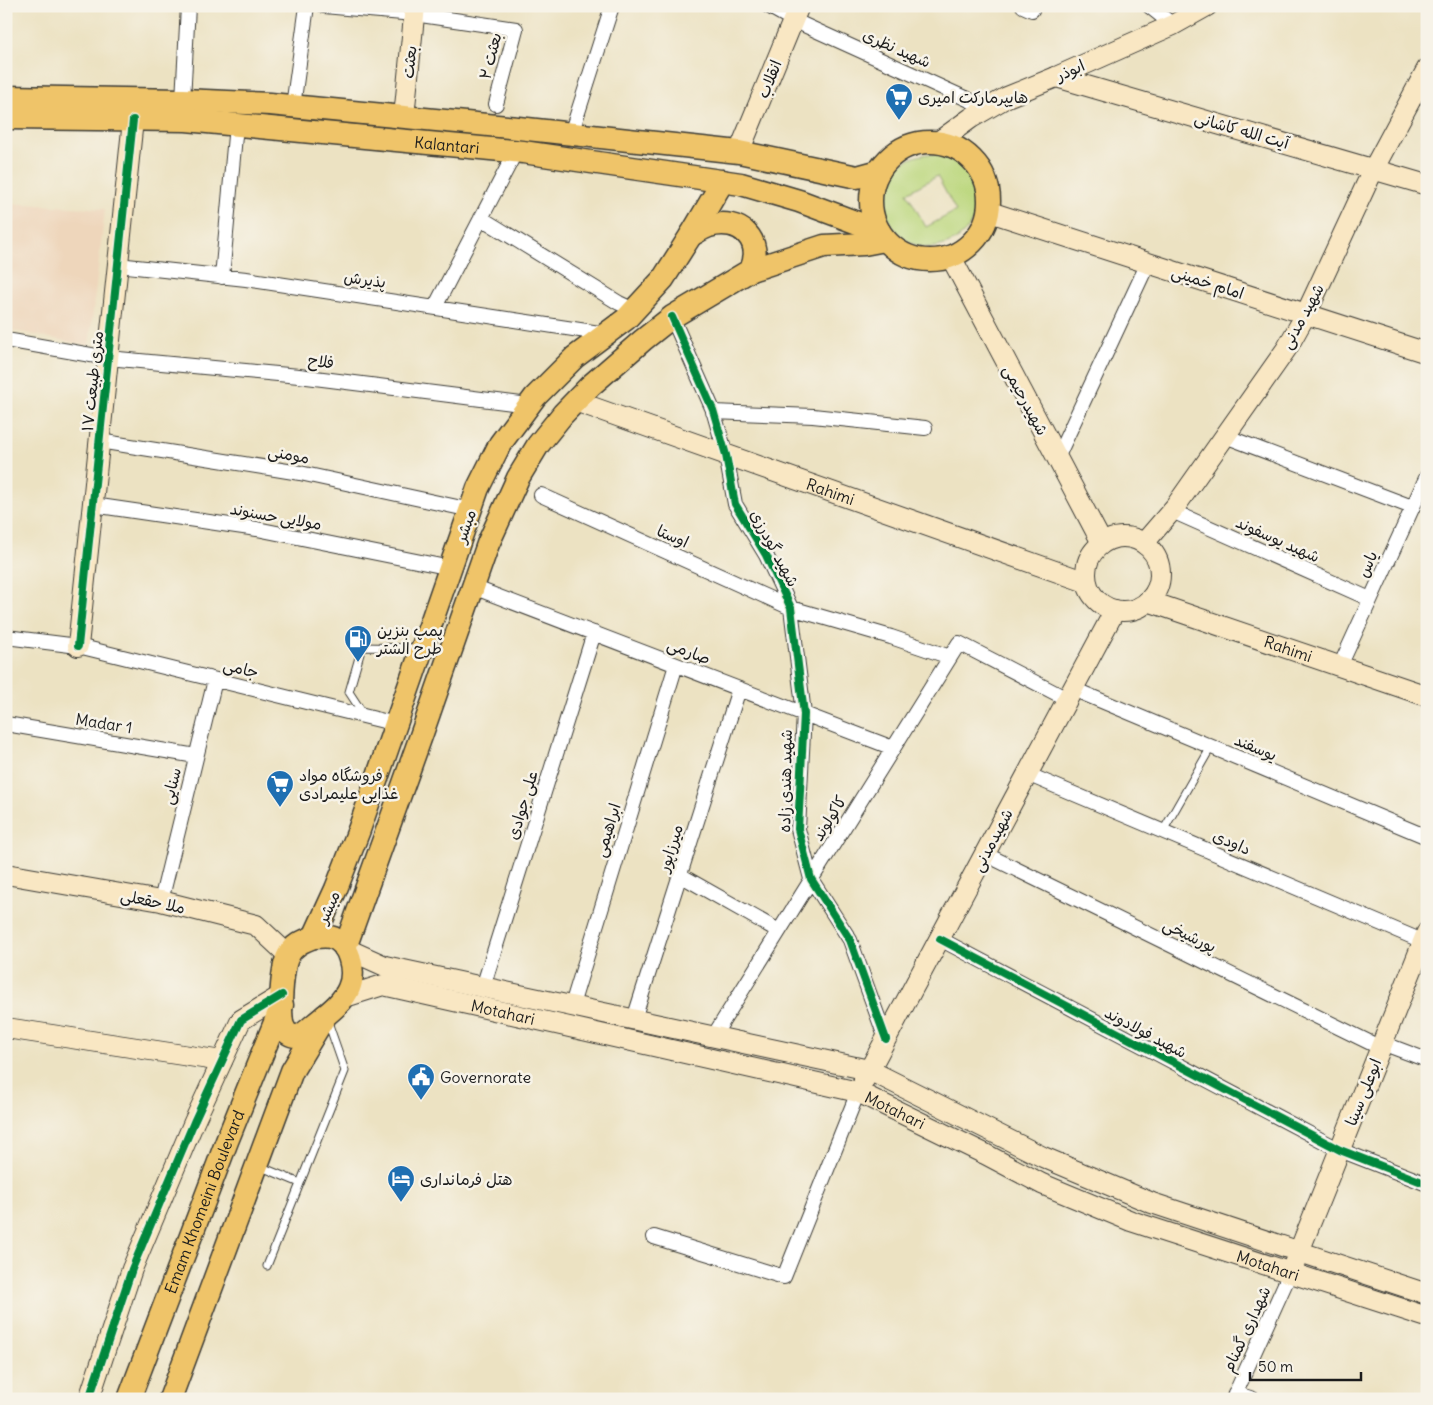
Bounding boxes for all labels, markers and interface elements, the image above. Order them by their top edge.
street label: شهید نظری [860,24,934,72]
street label: بعثت ۲ [475,30,505,82]
street label: بعثت [397,45,421,79]
street label: ابوذر [1051,55,1088,87]
street label: انقلاب [752,57,786,101]
supermarket icon: هایپرمارکت امیری [884,82,914,121]
place label: هایپرمارکت امیری [918,87,1028,108]
street label: آیت الله کاشانی [1192,107,1293,154]
street label: Kalantari [413,132,480,158]
street label: امام خمینی [1168,261,1247,306]
street label: پذیرش [343,266,387,293]
street label: شهید مدنی [1276,280,1329,353]
street label: ۱۷ متری طبیعت [77,330,107,432]
street label: فلاح [307,349,335,374]
street label: شهیدرحیمی [998,361,1053,439]
street label: مومنی [267,441,311,468]
street label: Rahimi [804,474,857,509]
street label: مولایی حسنوند [228,498,324,535]
street label: شهید گودرزی [745,506,804,591]
street label: مبشر [449,507,480,547]
street label: شهید یوسفوند [1233,512,1323,567]
street label: اوستا [654,520,692,552]
street label: یاس [1352,548,1382,580]
place label: پمپ بنزین طرح الشتر [375,620,443,659]
fuel station icon: پمپ بنزین طرح الشتر [343,624,373,663]
street label: Rahimi [1261,631,1315,666]
street label: صارمی [664,634,713,669]
street label: جامی [221,654,261,683]
street label: Madar 1 [74,709,134,737]
street label: شهید هندی زاده [774,729,796,833]
street label: یوسفند [1231,729,1280,766]
street label: سنایی [157,765,186,807]
place label: فروشگاه مواد غذایی علیمرادی [299,765,398,804]
street label: علی جوادی [502,768,543,842]
supermarket icon: فروشگاه مواد غذایی علیمرادی [265,769,295,808]
street label: کاکولوند [807,792,852,845]
street label: ابراهیمی [589,801,626,860]
street label: شهیدمدنی [967,805,1018,875]
street label: میرزاپور [652,822,688,876]
street label: داودی [1210,825,1254,859]
street label: ملا حقعلی [119,884,187,919]
street label: مبشر [311,887,344,928]
street label: پورشیخی [1160,914,1220,957]
street label: Motahari [469,995,537,1029]
street label: شهید فولادوند [1101,1002,1191,1063]
street label: ابوعلی سینا [1340,1055,1386,1129]
public building icon: Governorate [406,1062,436,1101]
place label: Governorate [440,1067,531,1087]
street label: Motahari [861,1087,928,1133]
street label: Emam Khomeini Boulevard [160,1107,248,1296]
hotel icon: هتل فرمانداری [386,1164,416,1203]
place label: هتل فرمانداری [420,1169,513,1189]
street label: Motahari [1234,1246,1302,1285]
street label: شهداری گمنام [1217,1283,1277,1376]
scale bar [1250,1350,1362,1382]
text: 50 m [1258,1357,1293,1376]

